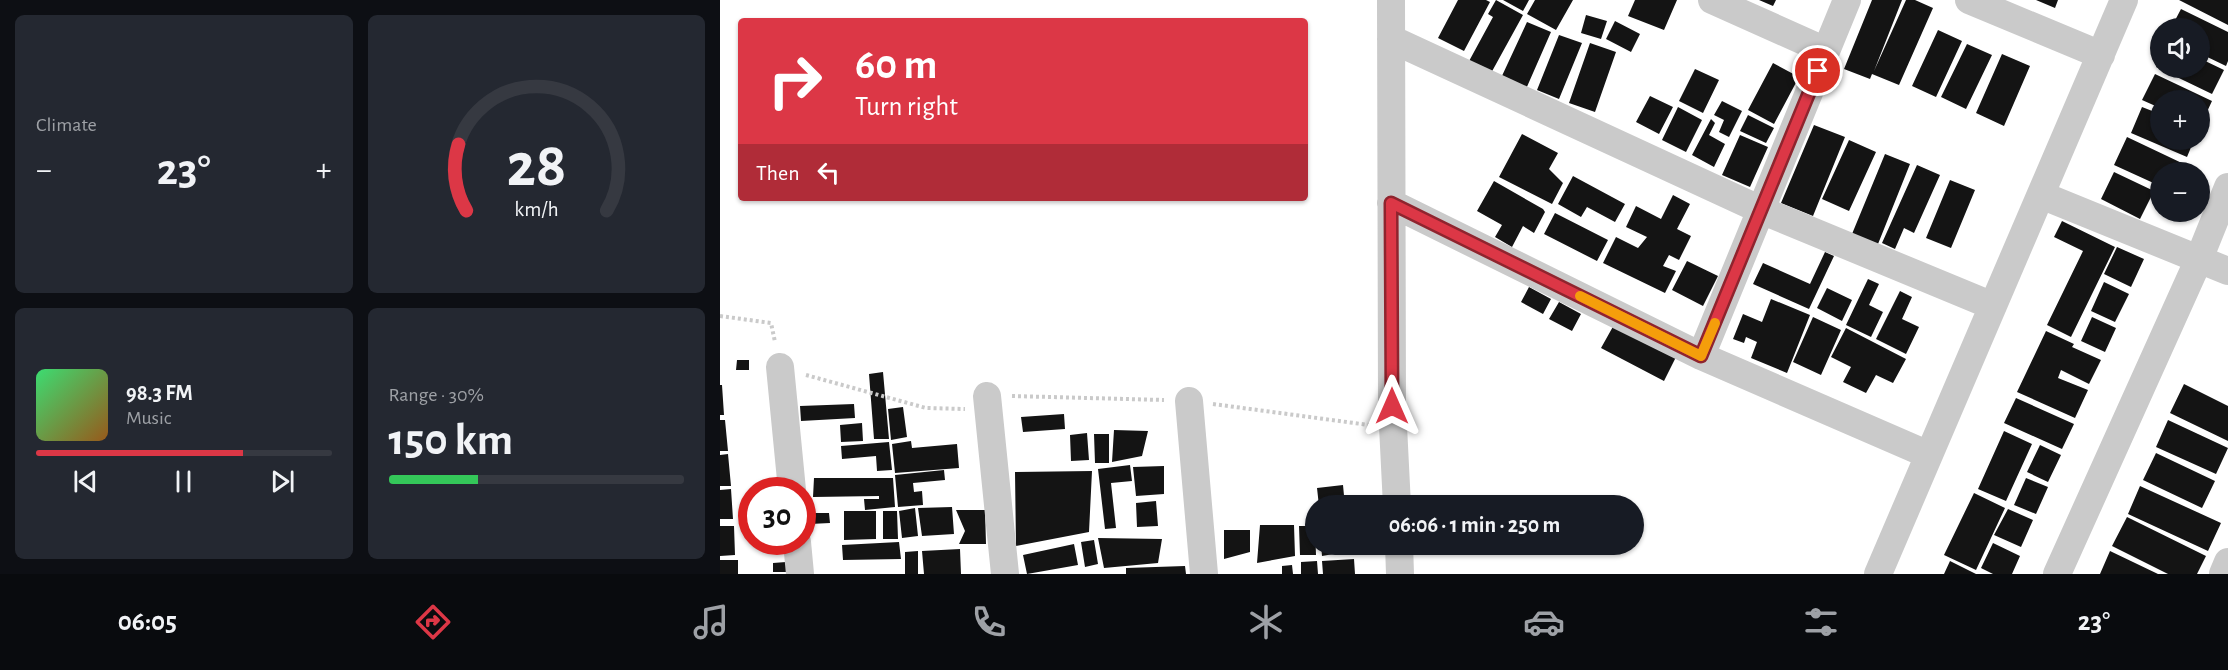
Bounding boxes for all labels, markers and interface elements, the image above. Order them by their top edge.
map controls [2150,18,2210,222]
button: sound [2150,18,2210,78]
icon: right [756,42,834,120]
text: 60 m [855,44,937,86]
pin [1792,45,1843,96]
icon: arrive [1801,54,1834,87]
button: + [2150,90,2210,150]
text: Turn right [855,93,958,120]
text: Climate [36,115,97,135]
text: 28 [506,135,566,197]
text: 23° [157,148,211,193]
text: − [36,154,52,187]
text: + [316,154,332,187]
icon: left [812,156,845,189]
text: Then [756,162,800,184]
button: − [2150,162,2210,222]
text: km/h [514,199,558,220]
position arrow [1360,374,1424,438]
text: 98.3 FM [126,382,193,404]
text: Range · 30% [389,385,484,405]
text: Music [126,408,172,428]
text: 150 km [389,418,513,463]
icon: previous [69,465,102,498]
icon: pause [167,465,200,498]
icon: next [266,465,299,498]
speed limit sign: 30 [738,477,816,555]
text: 06:06 · 1 min · 250 m [1389,514,1560,536]
icon: directions [412,601,454,643]
icon: music [690,601,732,643]
icon: phone [968,601,1010,643]
icon: climate [1245,601,1287,643]
icon: car [1523,601,1565,643]
icon: filters [1800,601,1842,643]
text: 06:05 [118,608,177,635]
text: 23° [2078,608,2110,635]

